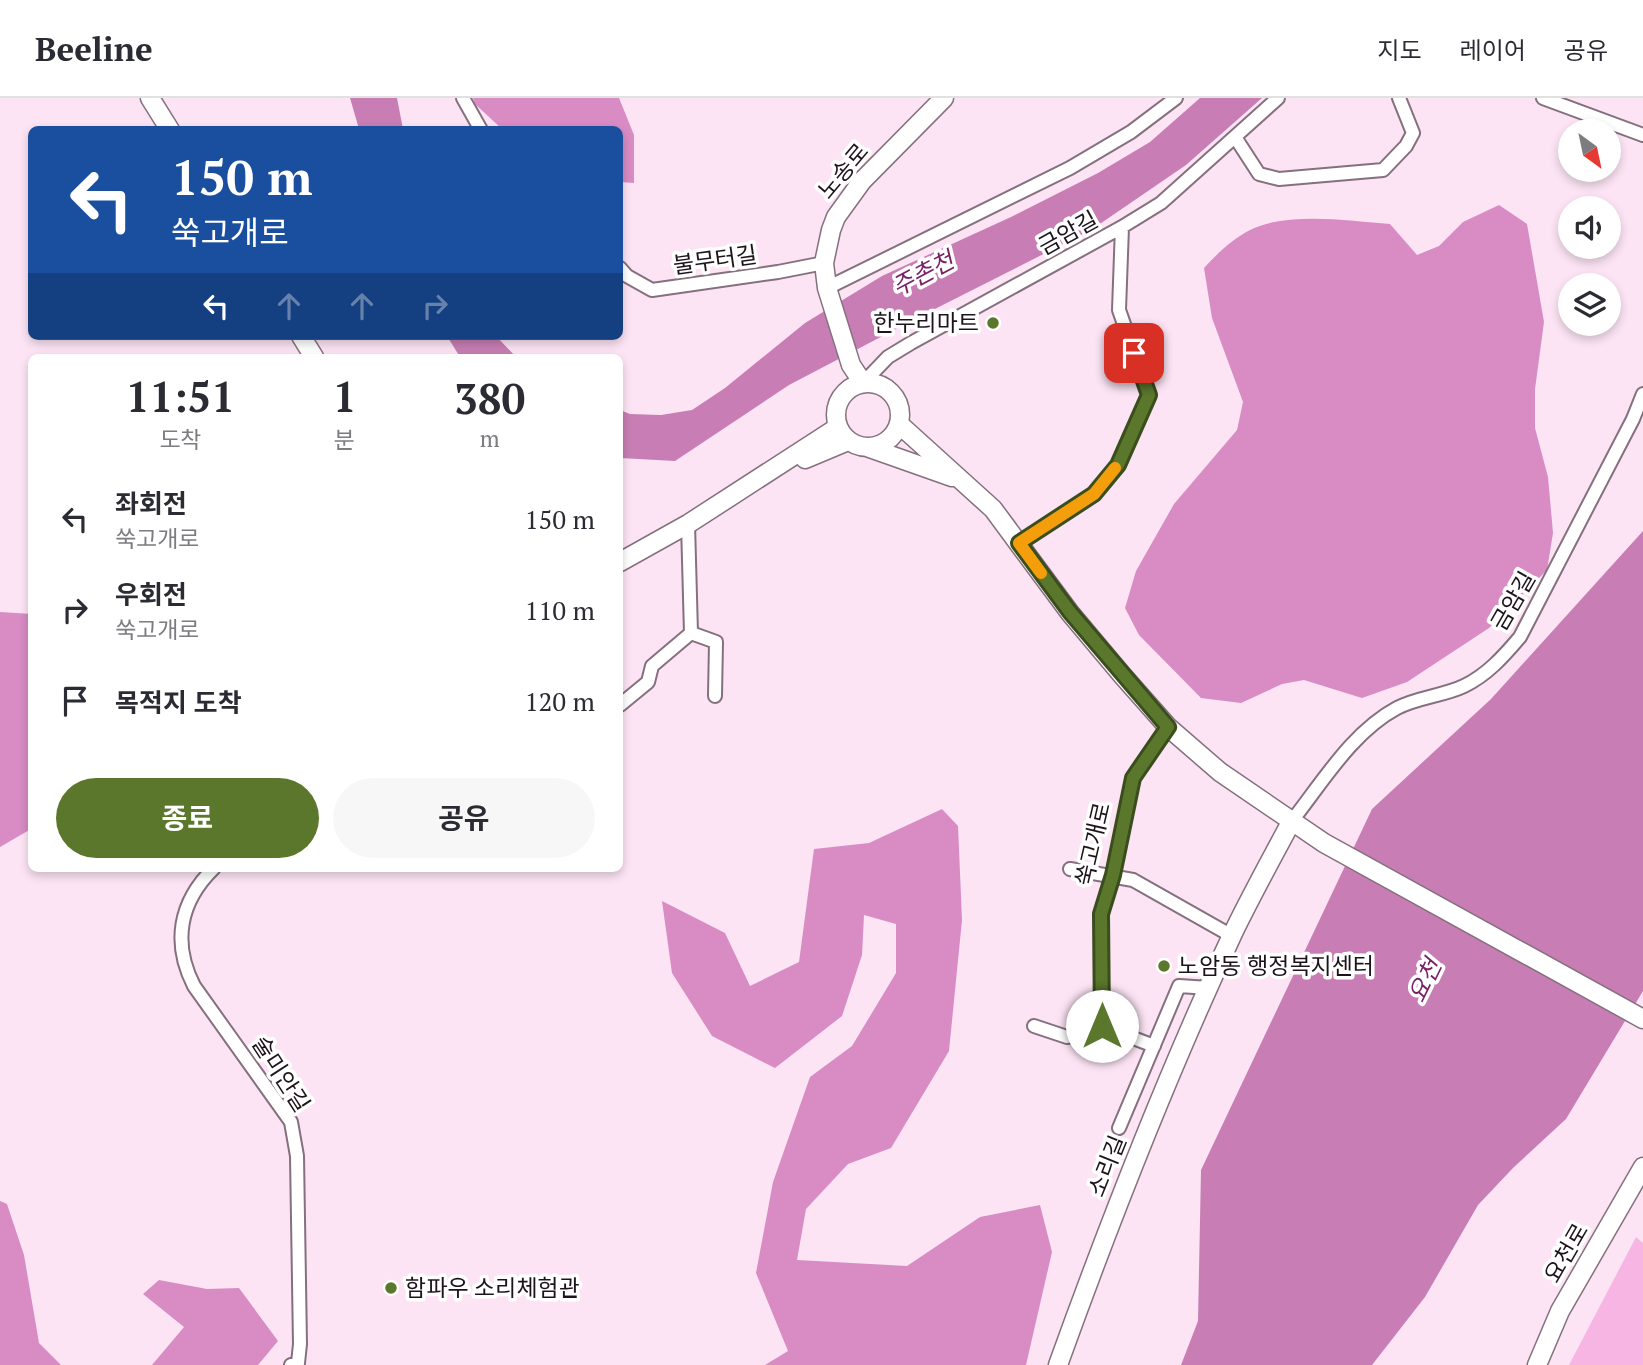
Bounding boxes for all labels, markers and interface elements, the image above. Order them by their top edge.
text: Beeline [35,27,153,70]
text: 지도 [1377,34,1422,66]
text: 레이어 [1460,34,1526,66]
text: 공유 [1564,34,1608,66]
north arrow [1558,119,1620,182]
map controls [1558,119,1621,336]
street label: 노송로 [810,136,875,205]
text: 150 m [171,144,313,209]
icon: left [56,154,147,245]
button: sound [1558,196,1621,259]
street label: 금암길 [1032,204,1103,262]
text: 쑥고개로 [171,211,289,253]
street label: 불무터길 [671,238,759,281]
water label: 주촌천 [886,242,962,303]
button: layers [1558,273,1621,336]
icon: left [197,287,235,325]
icon: ahead [270,287,308,325]
icon: ahead [343,287,381,325]
icon: right [416,287,454,325]
place label: 한누리마트 [873,307,979,338]
marker: 한누리마트 [985,315,1001,331]
pin [1104,323,1164,383]
icon: arrive [1115,334,1153,372]
text: 11:51 [126,368,235,424]
text: 1 [333,368,356,424]
text: 380 [454,370,525,426]
text: m [480,423,500,454]
text: 도착 [159,424,202,455]
text: 분 [334,424,355,455]
text: 좌회전 [115,486,187,520]
icon: left [56,500,94,538]
text: 150 m [525,502,595,536]
text: 쑥고개로 [115,523,200,554]
street label: 금암길 [1483,566,1542,636]
text: 우회전 [115,577,187,611]
icon: right [56,591,94,629]
text: 110 m [525,593,595,627]
text: 쑥고개로 [115,614,200,645]
icon: arrive [56,682,94,720]
text: 120 m [525,684,595,718]
text: 목적지 도착 [115,685,242,719]
button: 종료 [56,778,319,858]
button: 공유 [333,778,595,858]
street label: 쑥고개로 [1068,799,1117,889]
place label: 노암동 행정복지센터 [1178,950,1374,981]
water label: 요천 [1400,951,1449,1007]
marker: 노암동 행정복지센터 [1156,958,1172,974]
position arrow [1065,989,1139,1063]
street label: 술미안길 [245,1030,317,1118]
street label: 소리길 [1080,1131,1133,1201]
street label: 요천로 [1536,1218,1595,1288]
place label: 함파우 소리체험관 [405,1272,580,1303]
marker: 함파우 소리체험관 [383,1280,399,1296]

